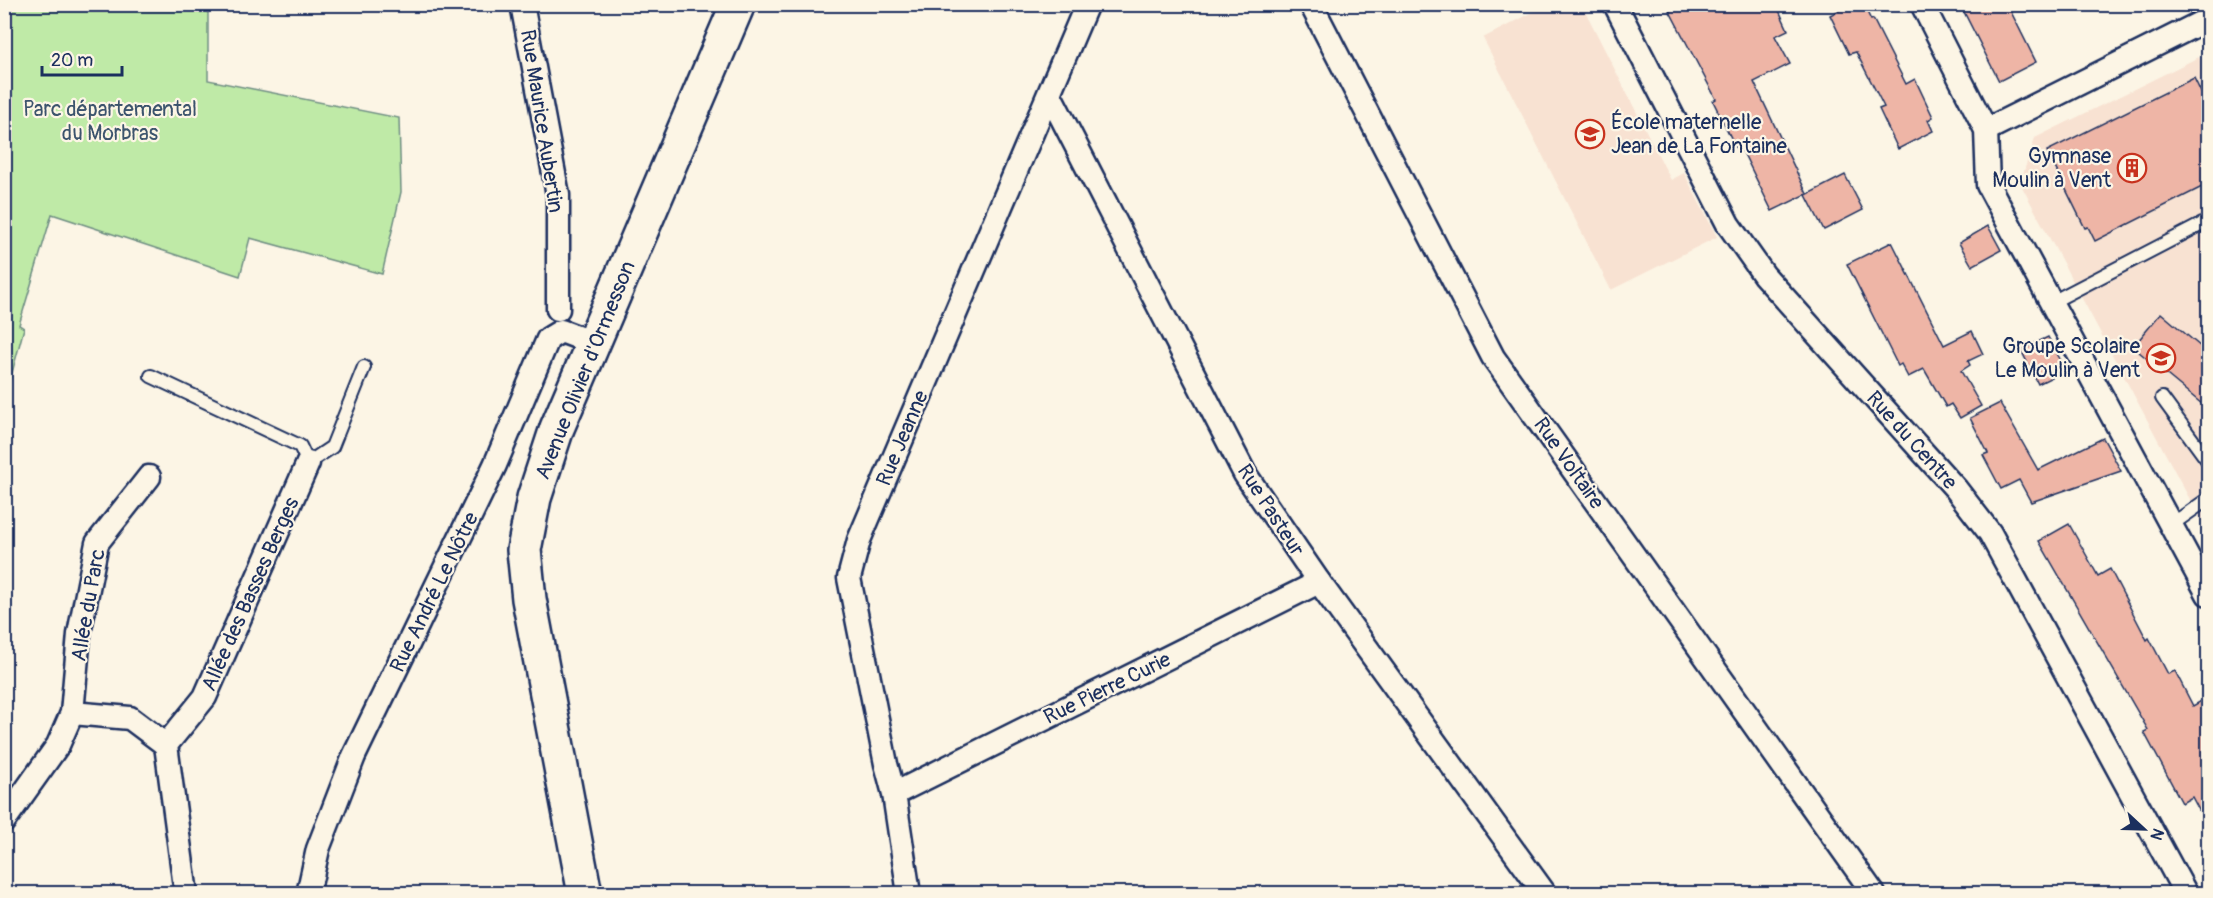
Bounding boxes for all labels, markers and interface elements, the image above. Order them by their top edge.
street label: Rue Maurice Aubertin [514,28,569,214]
scale bar [42,39,122,77]
text: 20 m [51,49,93,72]
park label: Parc départemental du Morbras [23,96,197,147]
place label: École maternelle Jean de La Fontaine [1611,109,1788,160]
school or university icon: École maternelle Jean de La Fontaine [1574,118,1606,150]
place label: Gymnase Moulin à Vent [1992,143,2112,194]
building icon: Gymnase Moulin à Vent [2116,152,2148,184]
street label: Avenue Olivier d'Ormesson [529,257,642,483]
place label: Groupe Scolaire Le Moulin à Vent [1995,333,2141,384]
school or university icon: Groupe Scolaire Le Moulin à Vent [2145,342,2177,374]
street label: Rue du Centre [1860,385,1963,496]
street label: Rue Jeanne [870,386,935,490]
street label: Rue Voltaire [1527,412,1610,515]
street label: Rue Pasteur [1231,459,1311,562]
street label: Allée des Basses Berges [196,493,306,695]
street label: Rue André Le Nôtre [384,507,485,677]
street label: Allée du Parc [65,547,112,663]
street label: Rue Pierre Curie [1039,646,1176,731]
north arrow [2114,799,2174,859]
text: N [2146,825,2168,843]

